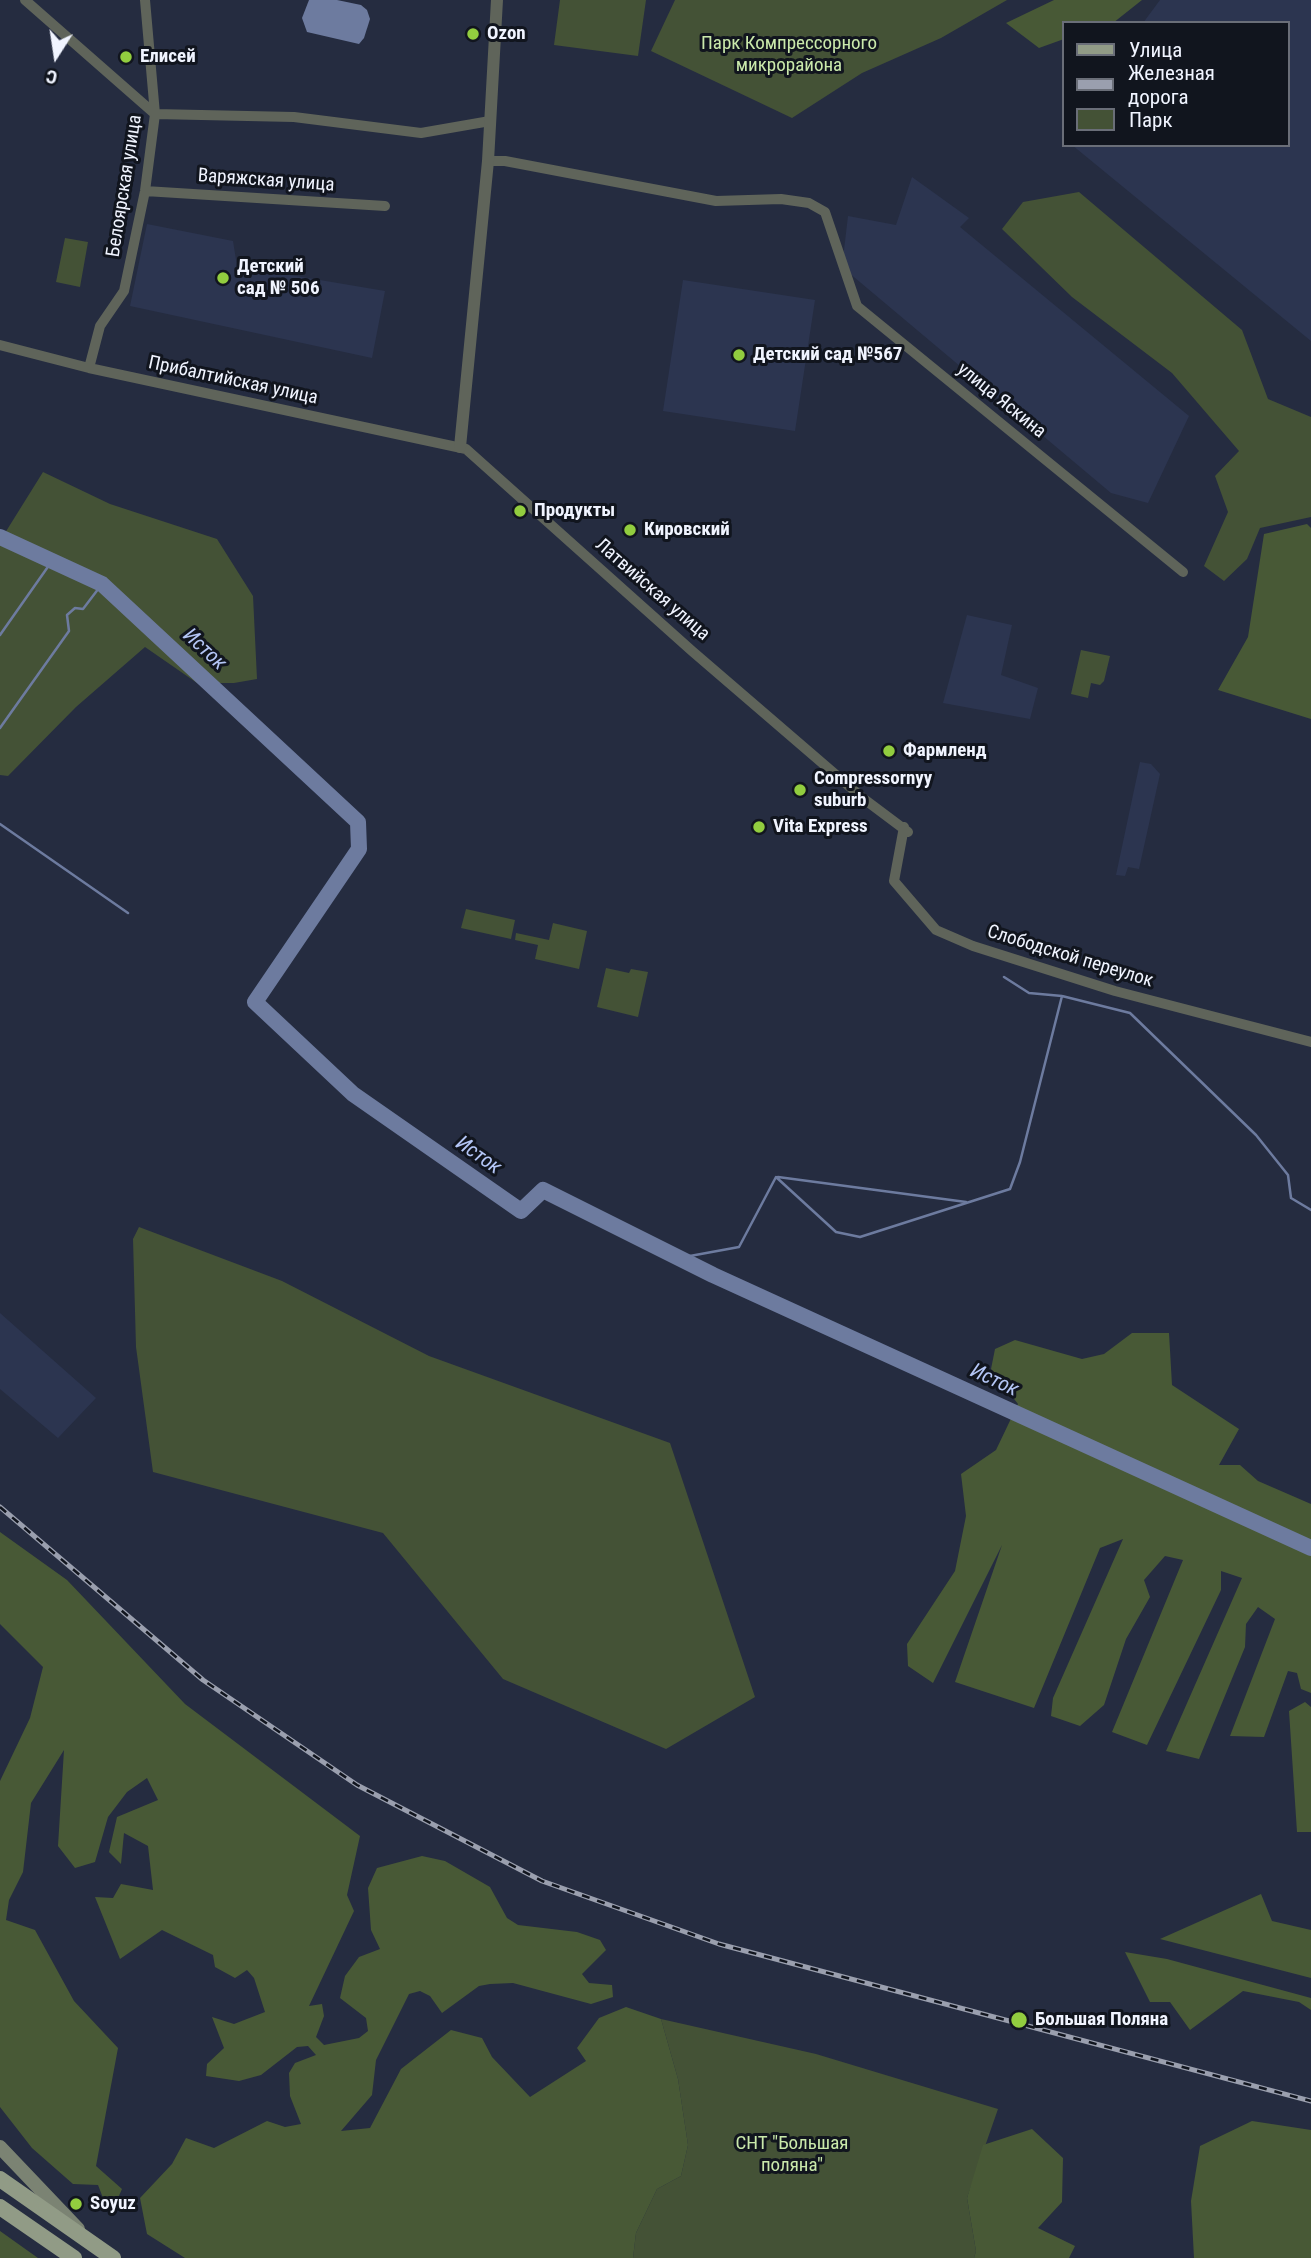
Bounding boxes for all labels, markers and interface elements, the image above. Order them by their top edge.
north arrow [21,21,91,91]
legend [1062,21,1290,147]
place label: Ozon [487,23,526,45]
marker: Ozon [465,26,481,42]
park label: Парк Компрессорного микрорайона [701,33,877,77]
text: Улица [1129,38,1182,62]
place label: Елисей [140,46,196,68]
marker: Елисей [118,49,134,65]
text: Железная дорога [1128,61,1215,109]
text: С [44,65,59,89]
text: Парк [1129,108,1173,132]
street label: Белоярская улица [103,113,147,259]
street label: Варяжская улица [197,165,335,197]
place label: Детский сад № 506 [237,256,320,300]
marker: Детский сад № 506 [215,270,231,286]
place label: Детский сад №567 [753,344,902,366]
marker: Детский сад №567 [731,347,747,363]
street label: Прибалтийская улица [146,352,320,410]
street label: улица Яскина [952,358,1050,444]
place label: Продукты [534,500,615,522]
marker: Продукты [512,503,528,519]
place label: Кировский [644,519,730,541]
marker: Кировский [622,522,638,538]
street label: Латвийская улица [590,534,714,646]
water label: Исток [177,624,231,676]
place label: Фармленд [903,740,986,762]
marker: Фармленд [881,743,897,759]
place label: Compressornyy suburb [814,768,932,812]
marker: Compressornyy suburb [792,782,808,798]
place label: Vita Express [773,816,868,838]
marker: Vita Express [751,819,767,835]
street label: Слободской переулок [984,921,1156,993]
water label: Исток [450,1131,506,1181]
water label: Исток [966,1359,1022,1403]
place label: Большая Поляна [1035,2009,1168,2031]
marker: Большая Поляна [1009,2010,1029,2030]
park label: СНТ "Большая поляна" [736,2133,848,2177]
place label: Soyuz [90,2193,136,2215]
marker: Soyuz [68,2196,84,2212]

